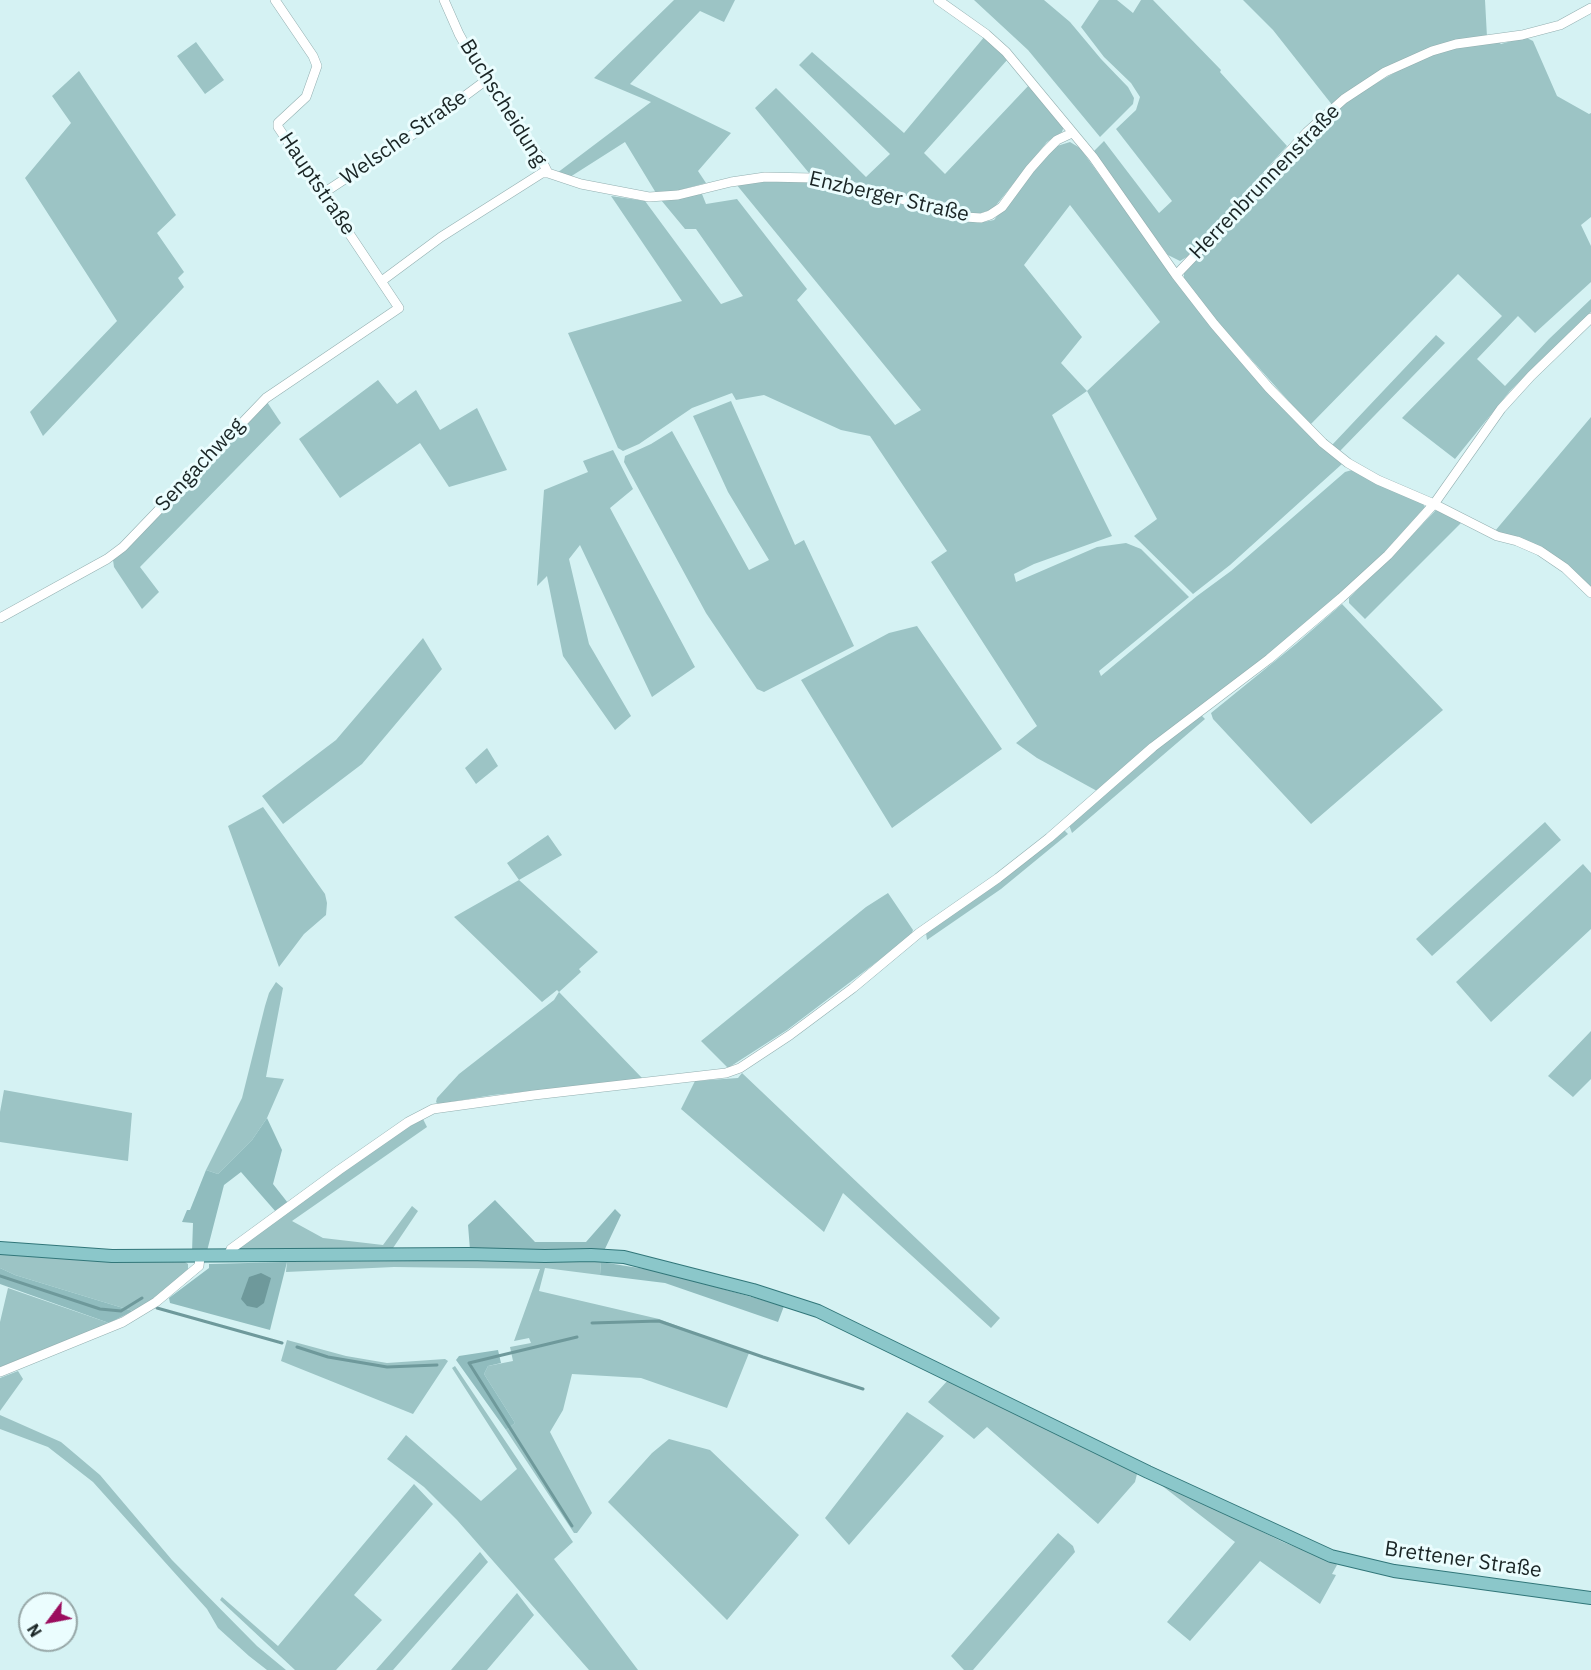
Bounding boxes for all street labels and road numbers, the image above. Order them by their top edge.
street label: Buchscheidung [454,35,552,171]
street label: Welsche Straße [336,85,472,191]
street label: Herrenbrunnenstraße [1185,99,1345,265]
street label: Hauptstraße [273,128,361,240]
street label: Enzberger Straße [807,166,971,228]
street label: Sengachweg [150,413,250,517]
street label: Brettener Straße [1383,1537,1543,1583]

